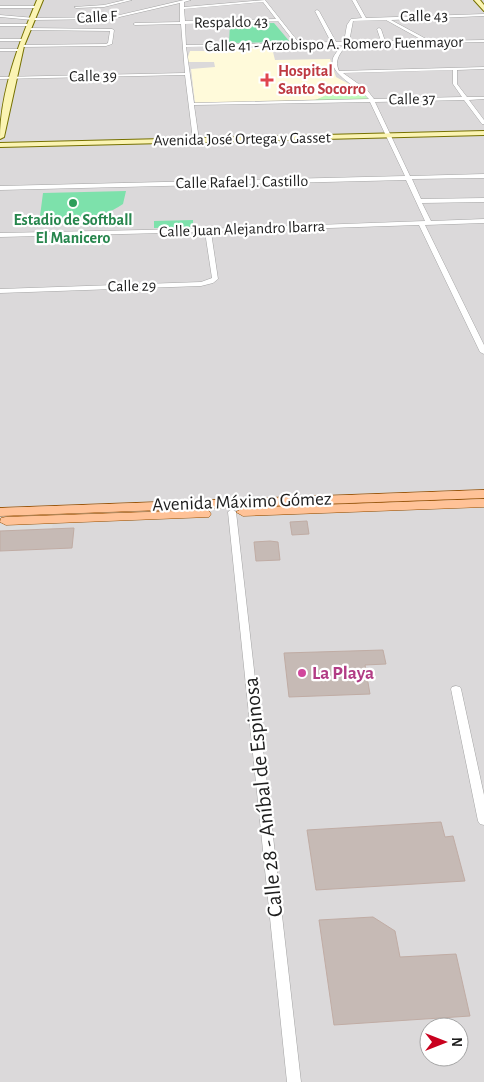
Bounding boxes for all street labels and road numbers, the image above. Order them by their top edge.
street label: Calle F [76,8,119,26]
street label: Calle 43 [400,8,448,24]
street label: Respaldo 43 [194,13,268,31]
street label: Calle 41 - Arzobispo A. Romero Fuenmayor [204,34,464,55]
street label: Calle 39 [69,68,117,84]
street label: Calle 37 [388,91,436,107]
street label: Avenida José Ortega y Gasset [153,129,331,150]
street label: Calle Rafael J. Castillo [176,173,309,191]
street label: Calle Juan Alejandro lbarra [159,218,325,241]
street label: Calle 29 [108,278,156,294]
street label: Avenida Máximo Gómez [152,489,332,515]
street label: Calle 28 - Aníbal de Espinosa [239,676,287,918]

